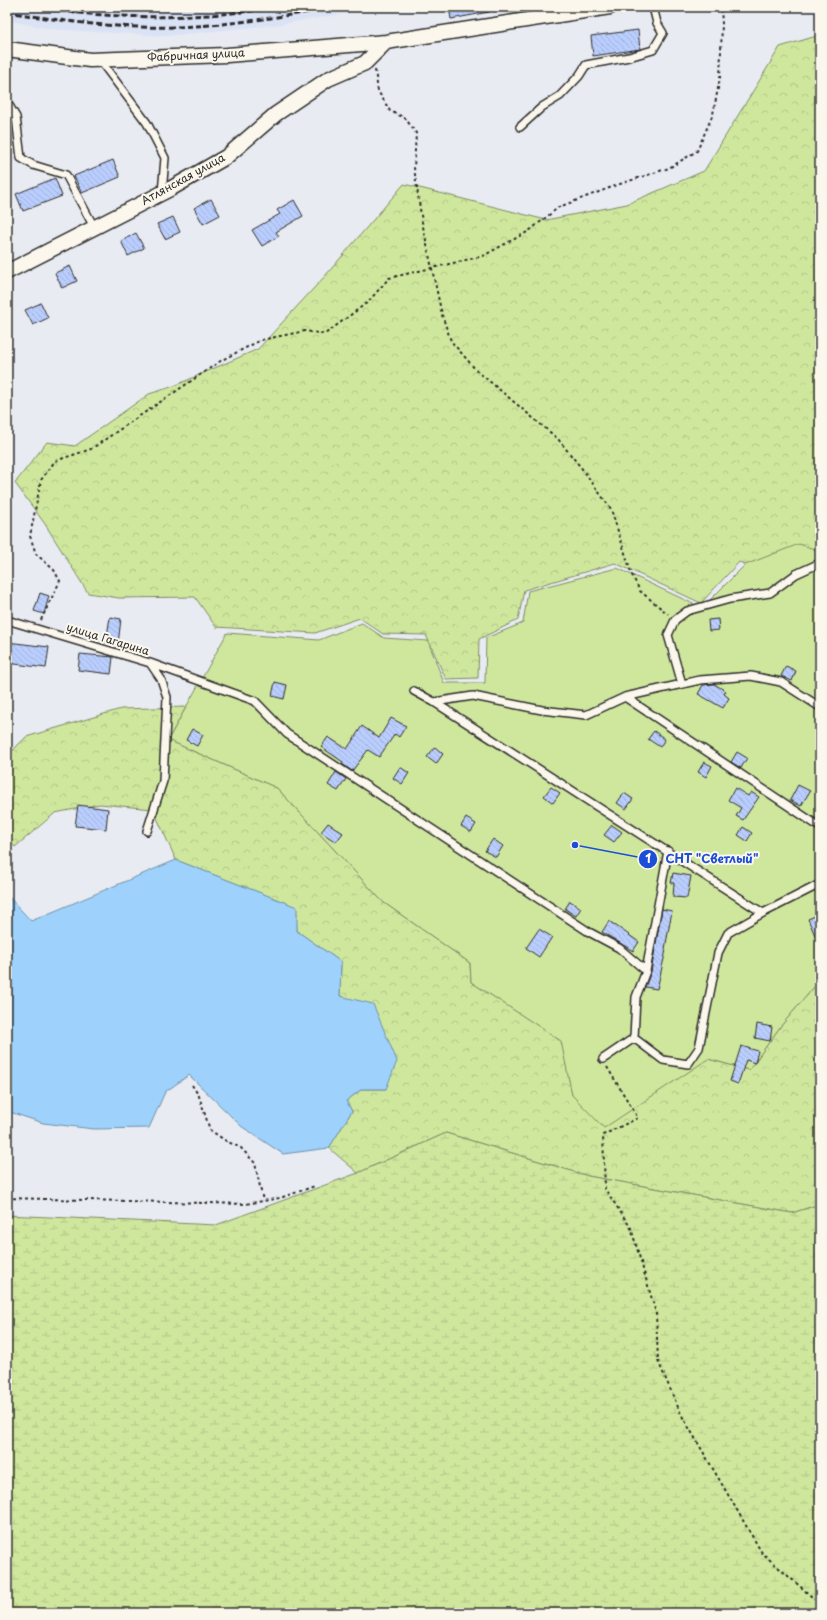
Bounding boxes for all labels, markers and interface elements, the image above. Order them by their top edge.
street label: Фабричная улица [147,43,245,66]
street label: Атлянская улица [138,148,228,209]
street label: улица Гагарина [65,618,152,659]
callout: СНТ "Светлый" [638,847,767,871]
text: 1 [645,849,651,867]
text: СНТ "Светлый" [666,849,758,867]

